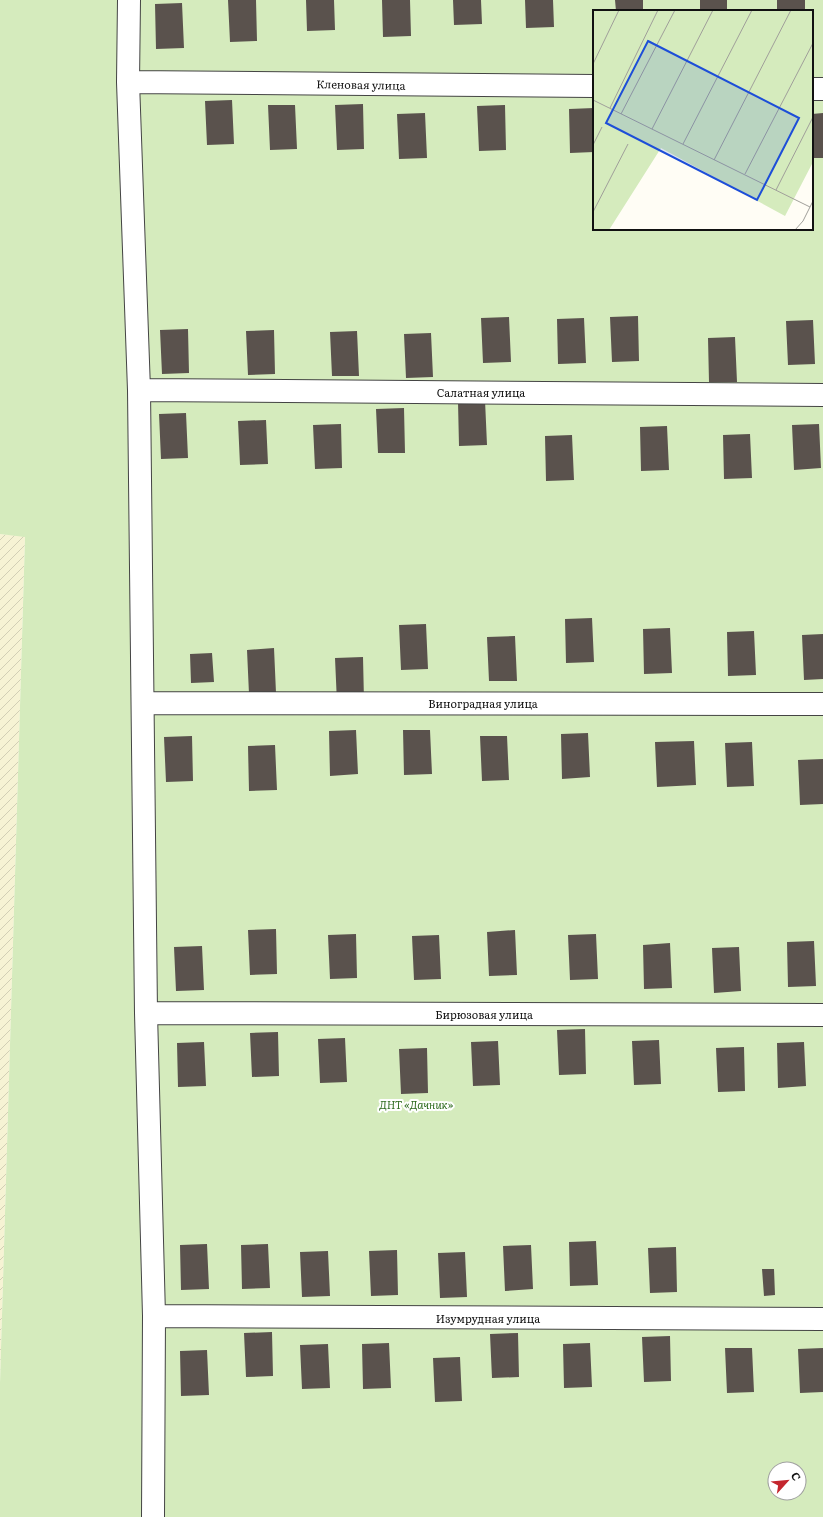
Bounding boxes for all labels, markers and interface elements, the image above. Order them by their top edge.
inset map [593,10,813,230]
street label: Кленовая улица [316,75,406,93]
street label: Салатная улица [437,384,525,400]
street label: Виноградная улица [428,695,538,711]
street label: Бирюзовая улица [435,1006,533,1022]
park label: ДНТ «Дачник» [379,1096,454,1112]
street label: Изумрудная улица [436,1310,540,1326]
north arrow [767,1461,807,1501]
text: С [788,1469,806,1483]

